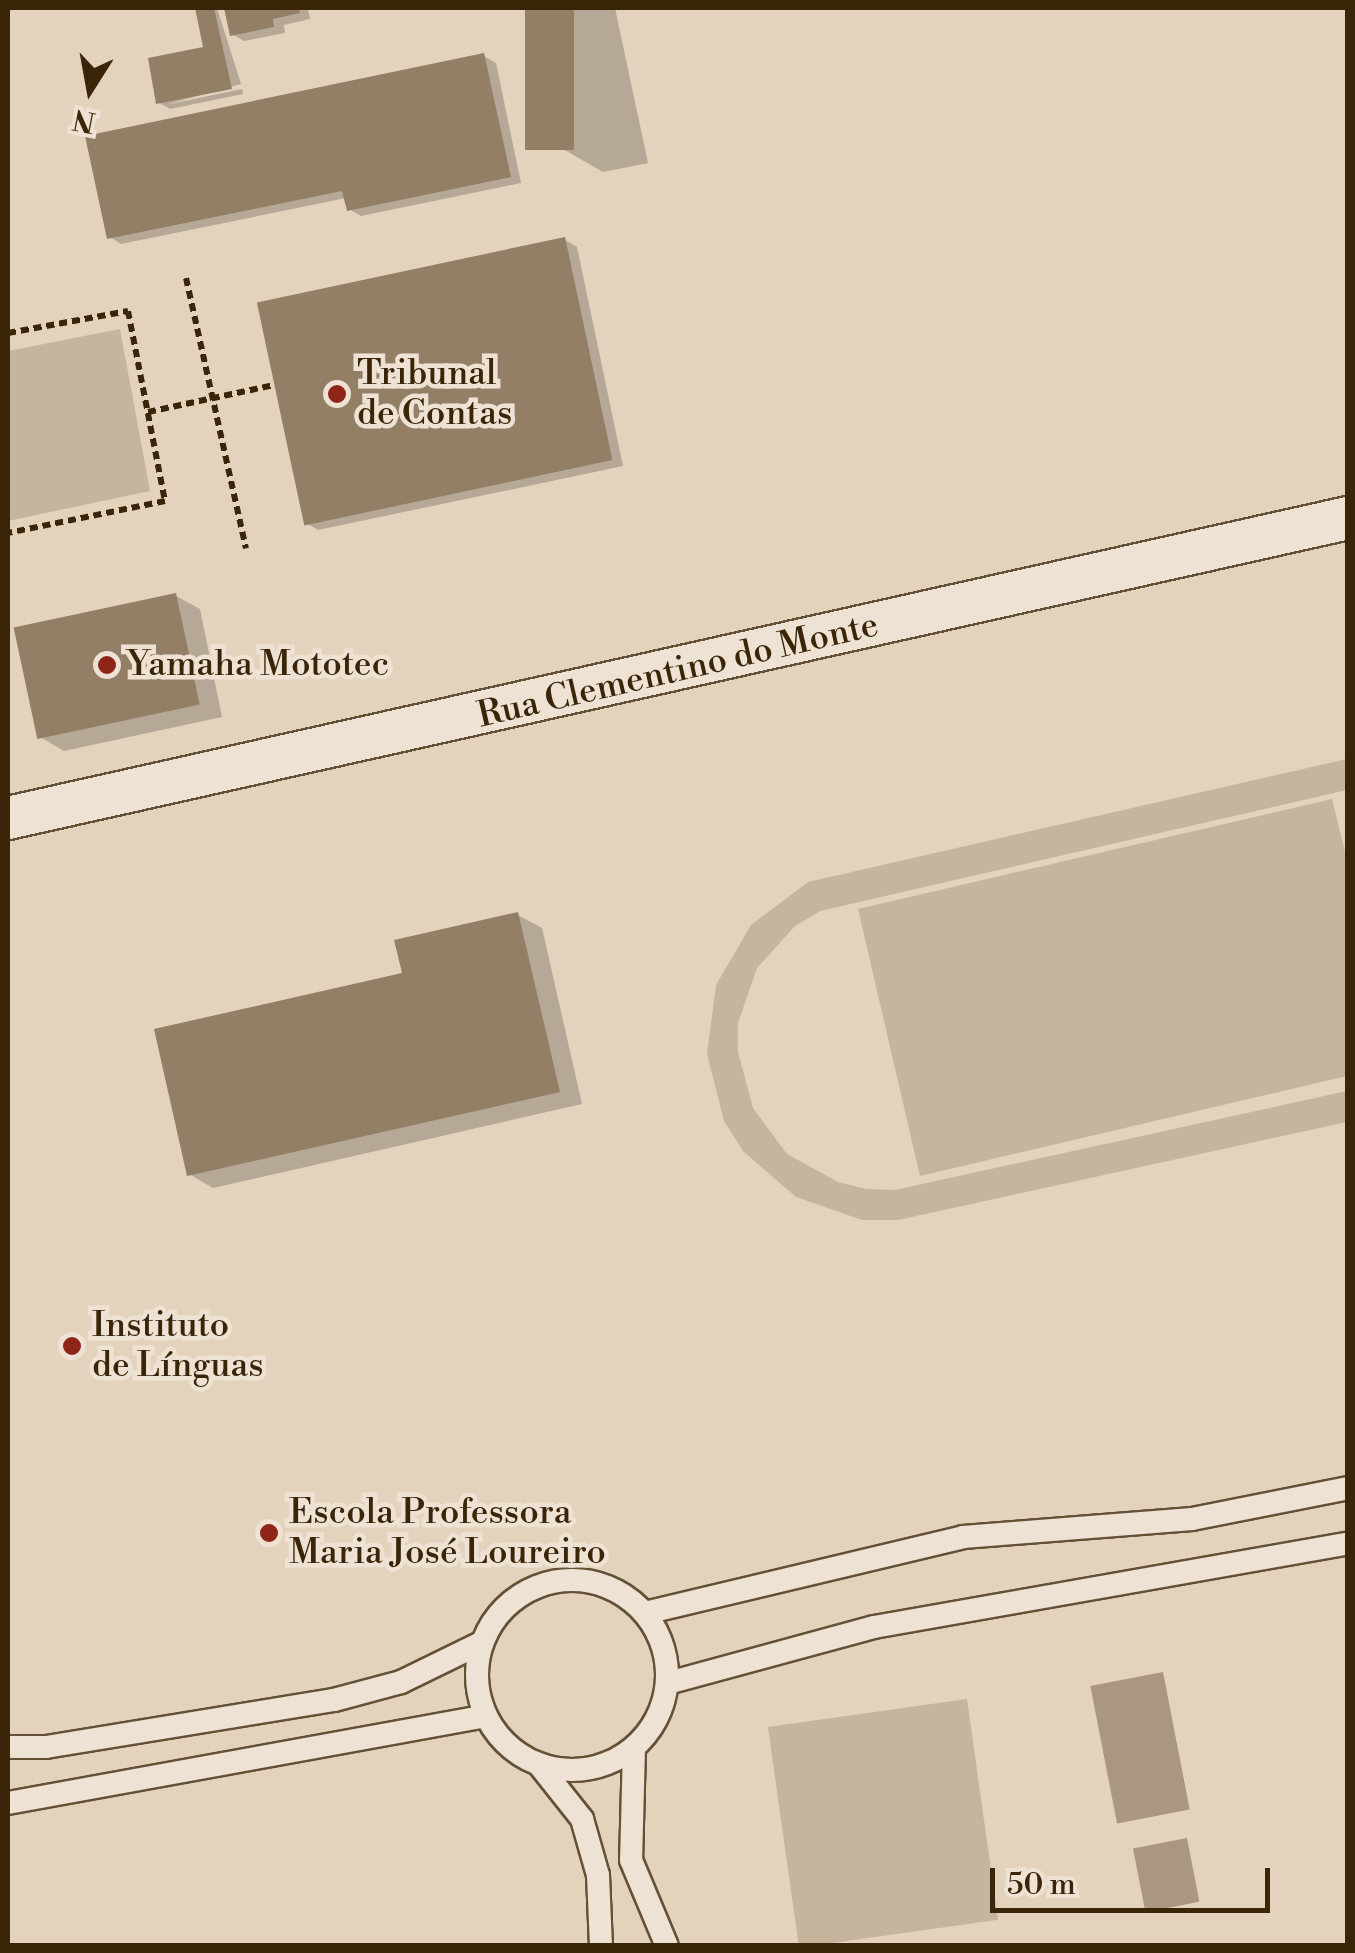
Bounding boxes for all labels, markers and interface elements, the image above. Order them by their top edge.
north arrow [40,40,140,140]
text: N [70,101,98,139]
place label: Tribunal de Contas [357,353,512,435]
marker: Tribunal de Contas [326,383,348,405]
street label: Rua Clementino do Monte [474,604,882,738]
place label: Yamaha Mototec [127,644,389,686]
marker: Yamaha Mototec [96,654,118,676]
place label: Instituto de Línguas [92,1305,263,1387]
marker: Instituto de Línguas [61,1335,83,1357]
place label: Escola Professora Maria José Loureiro [289,1492,606,1574]
marker: Escola Professora Maria José Loureiro [258,1522,280,1544]
scale bar [995,1848,1275,1910]
text: 50 m [1007,1866,1076,1904]

